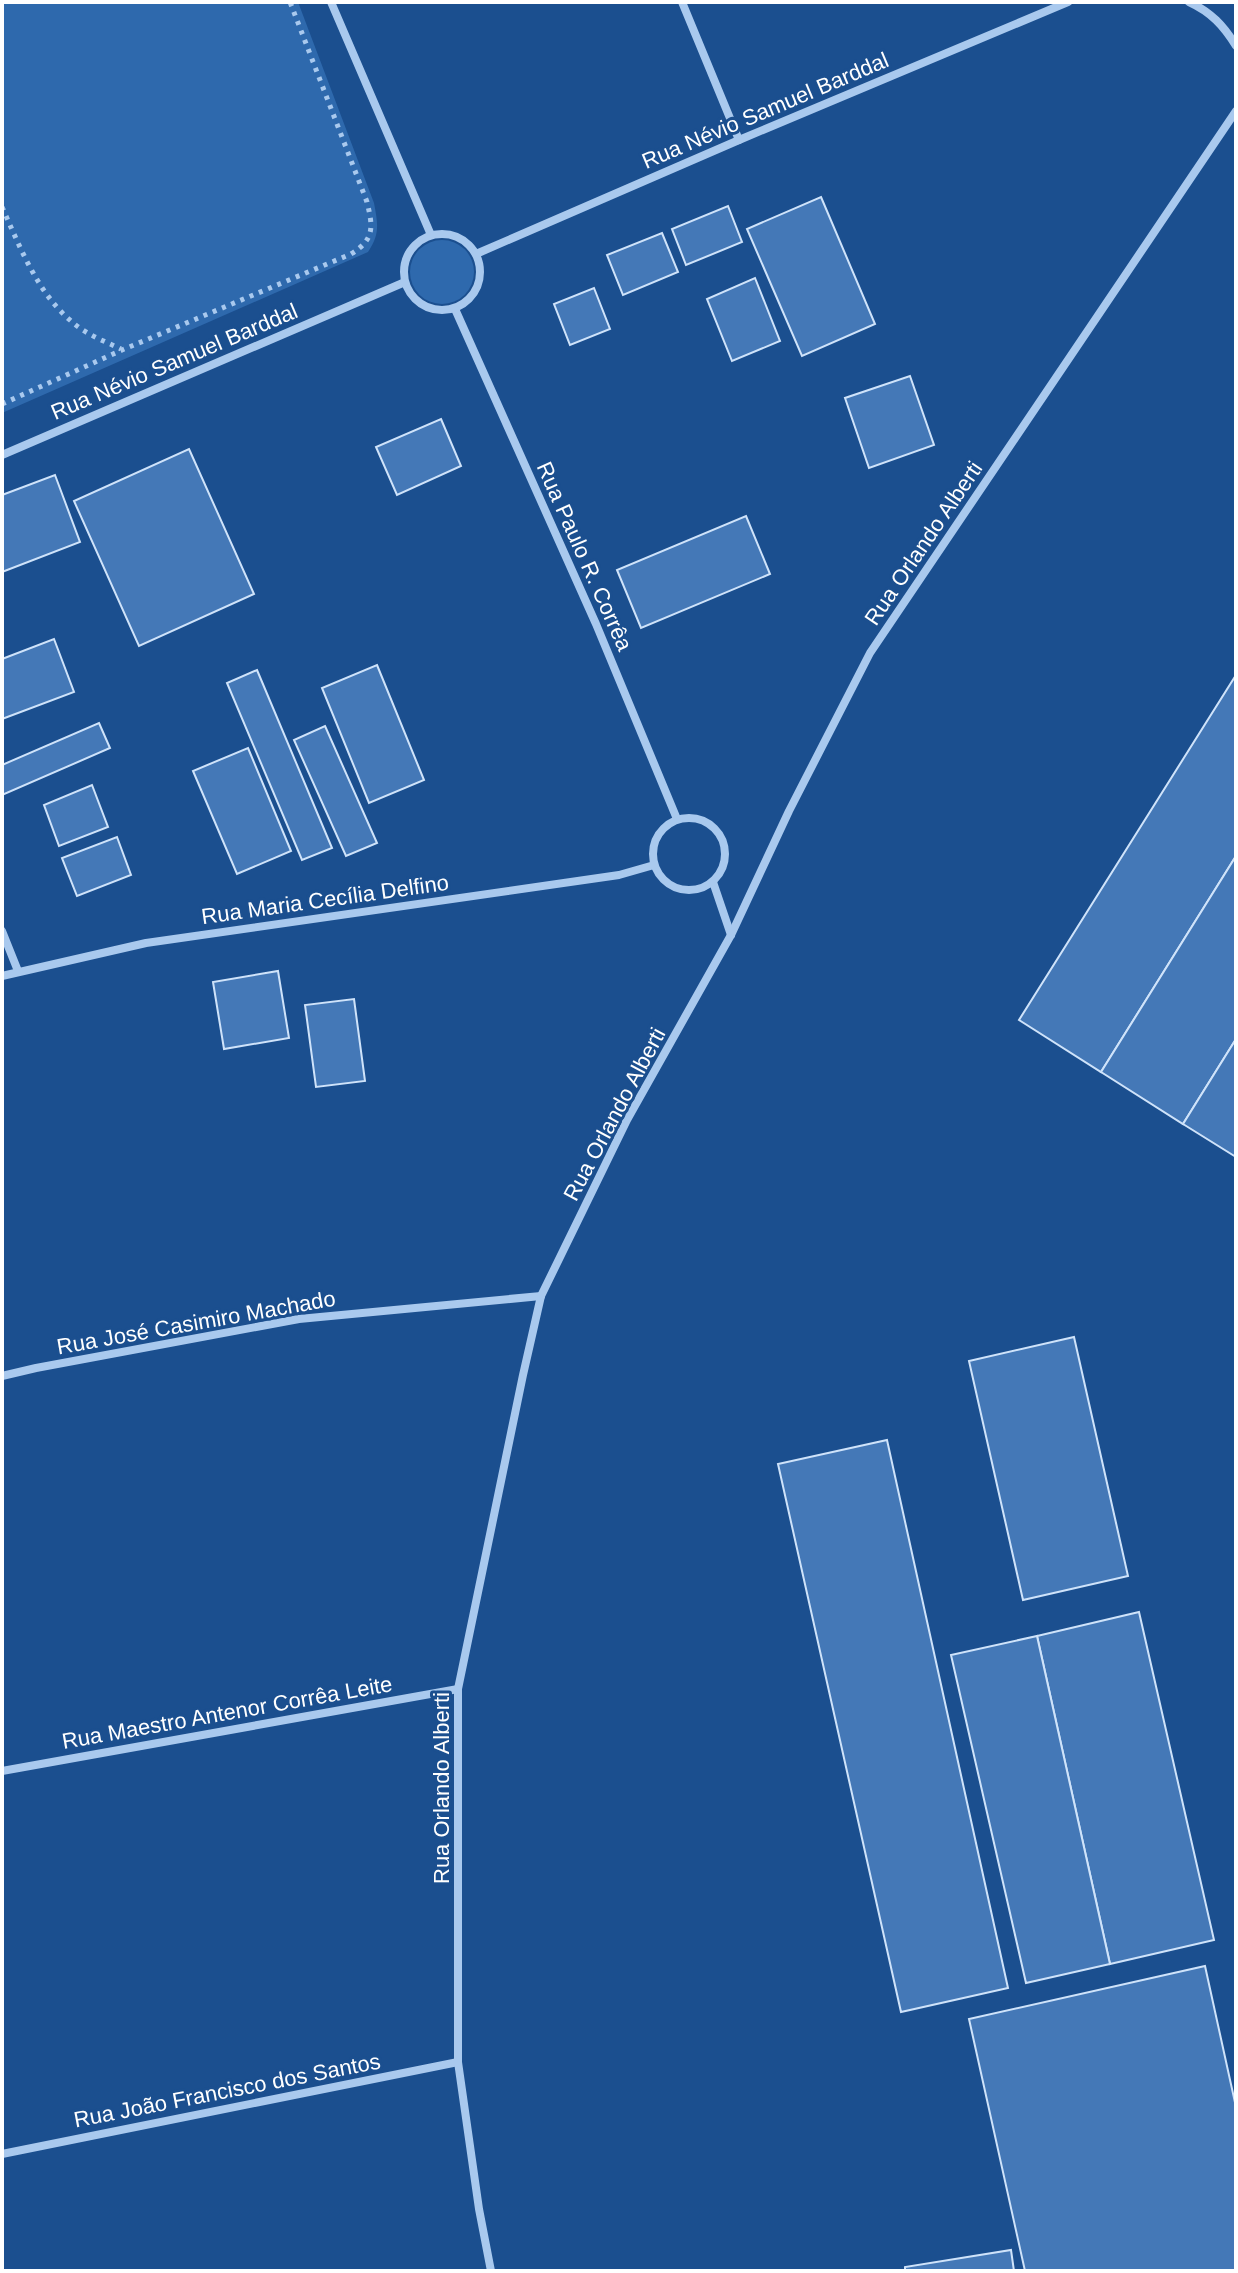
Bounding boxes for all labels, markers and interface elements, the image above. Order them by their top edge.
street label: Rua Névio Samuel Barddal [638,47,892,174]
street label: Rua Névio Samuel Barddal [47,298,301,425]
street label: Rua Orlando Alberti [859,457,987,630]
street label: Rua Paulo R. Corrêa [532,458,638,655]
street label: Rua Maria Cecília Delfino [200,870,450,929]
street label: Rua Orlando Alberti [558,1024,671,1205]
street label: Rua José Casimiro Machado [55,1286,337,1359]
street label: Rua Maestro Antenor Corrêa Leite [60,1671,394,1754]
street label: Rua Orlando Alberti [429,1692,454,1884]
street label: Rua João Francisco dos Santos [72,2048,383,2133]

